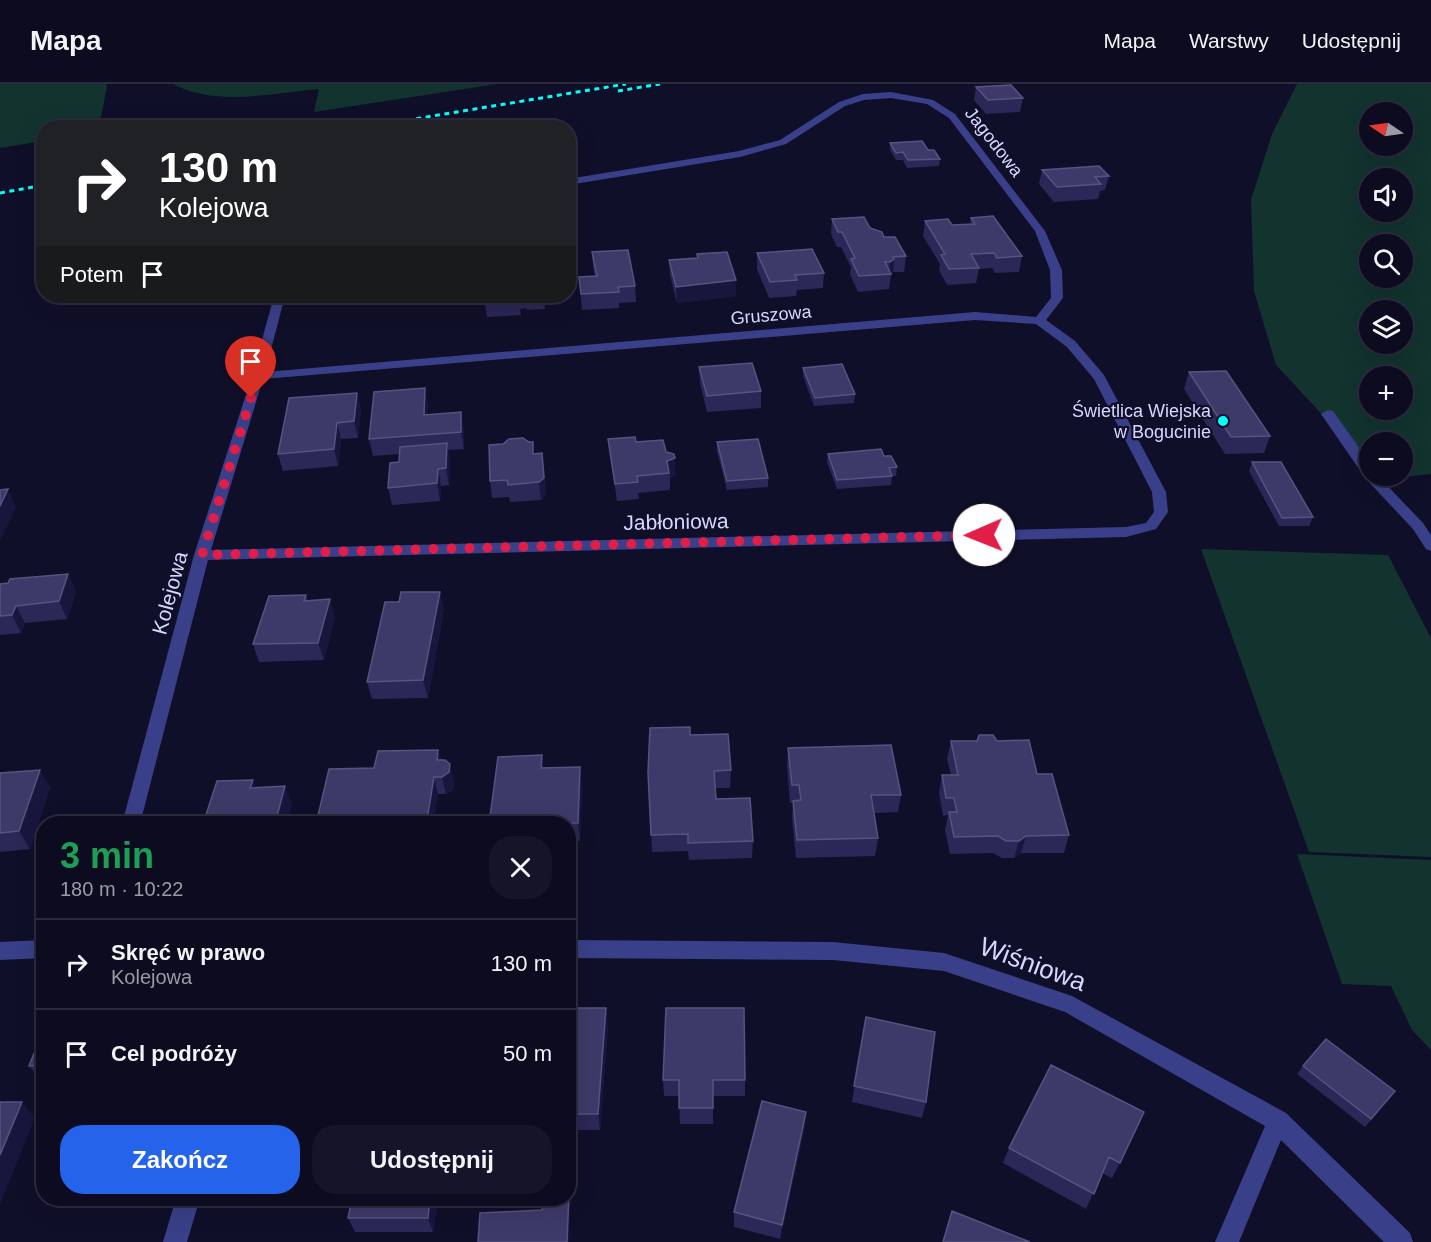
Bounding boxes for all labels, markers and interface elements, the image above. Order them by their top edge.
text: Mapa [30,25,102,56]
text: Mapa [1104,29,1156,52]
text: Warstwy [1189,29,1269,52]
text: Udostępnij [1302,29,1401,52]
north arrow [1359,102,1413,156]
map controls [1359,102,1413,486]
street label: Jagodowa [961,104,1028,181]
icon: right [60,144,138,222]
text: 130 m [159,144,278,191]
button: sound [1359,168,1413,222]
text: Kolejowa [159,193,269,223]
button: search [1359,234,1413,288]
icon: arrive [136,258,169,291]
text: Potem [60,262,124,287]
button: layers [1359,300,1413,354]
street label: Gruszowa [730,301,813,328]
pin [225,336,276,398]
icon: arrive [234,345,267,378]
button: + [1359,366,1413,420]
place label: Świetlica Wiejska w Bogucinie [1072,400,1212,442]
marker: Świetlica Wiejska w Bogucinie [1216,414,1230,428]
button: − [1359,432,1413,486]
position arrow [952,503,1016,567]
street label: Jabłoniowa [623,509,729,534]
street label: Kolejowa [147,548,192,637]
text: 3 min [60,835,154,876]
button: close [489,836,552,899]
text: 180 m · 10:22 [60,878,183,900]
street label: Wiśniowa [976,931,1091,997]
text: Skręć w prawo [111,940,265,965]
icon: right [60,948,93,981]
text: 130 m [491,951,552,976]
text: Kolejowa [111,966,192,988]
icon: arrive [60,1038,93,1071]
text: Cel podróży [111,1041,237,1066]
text: 50 m [503,1041,552,1066]
button: Zakończ [60,1125,300,1194]
button: Udostępnij [312,1125,552,1194]

